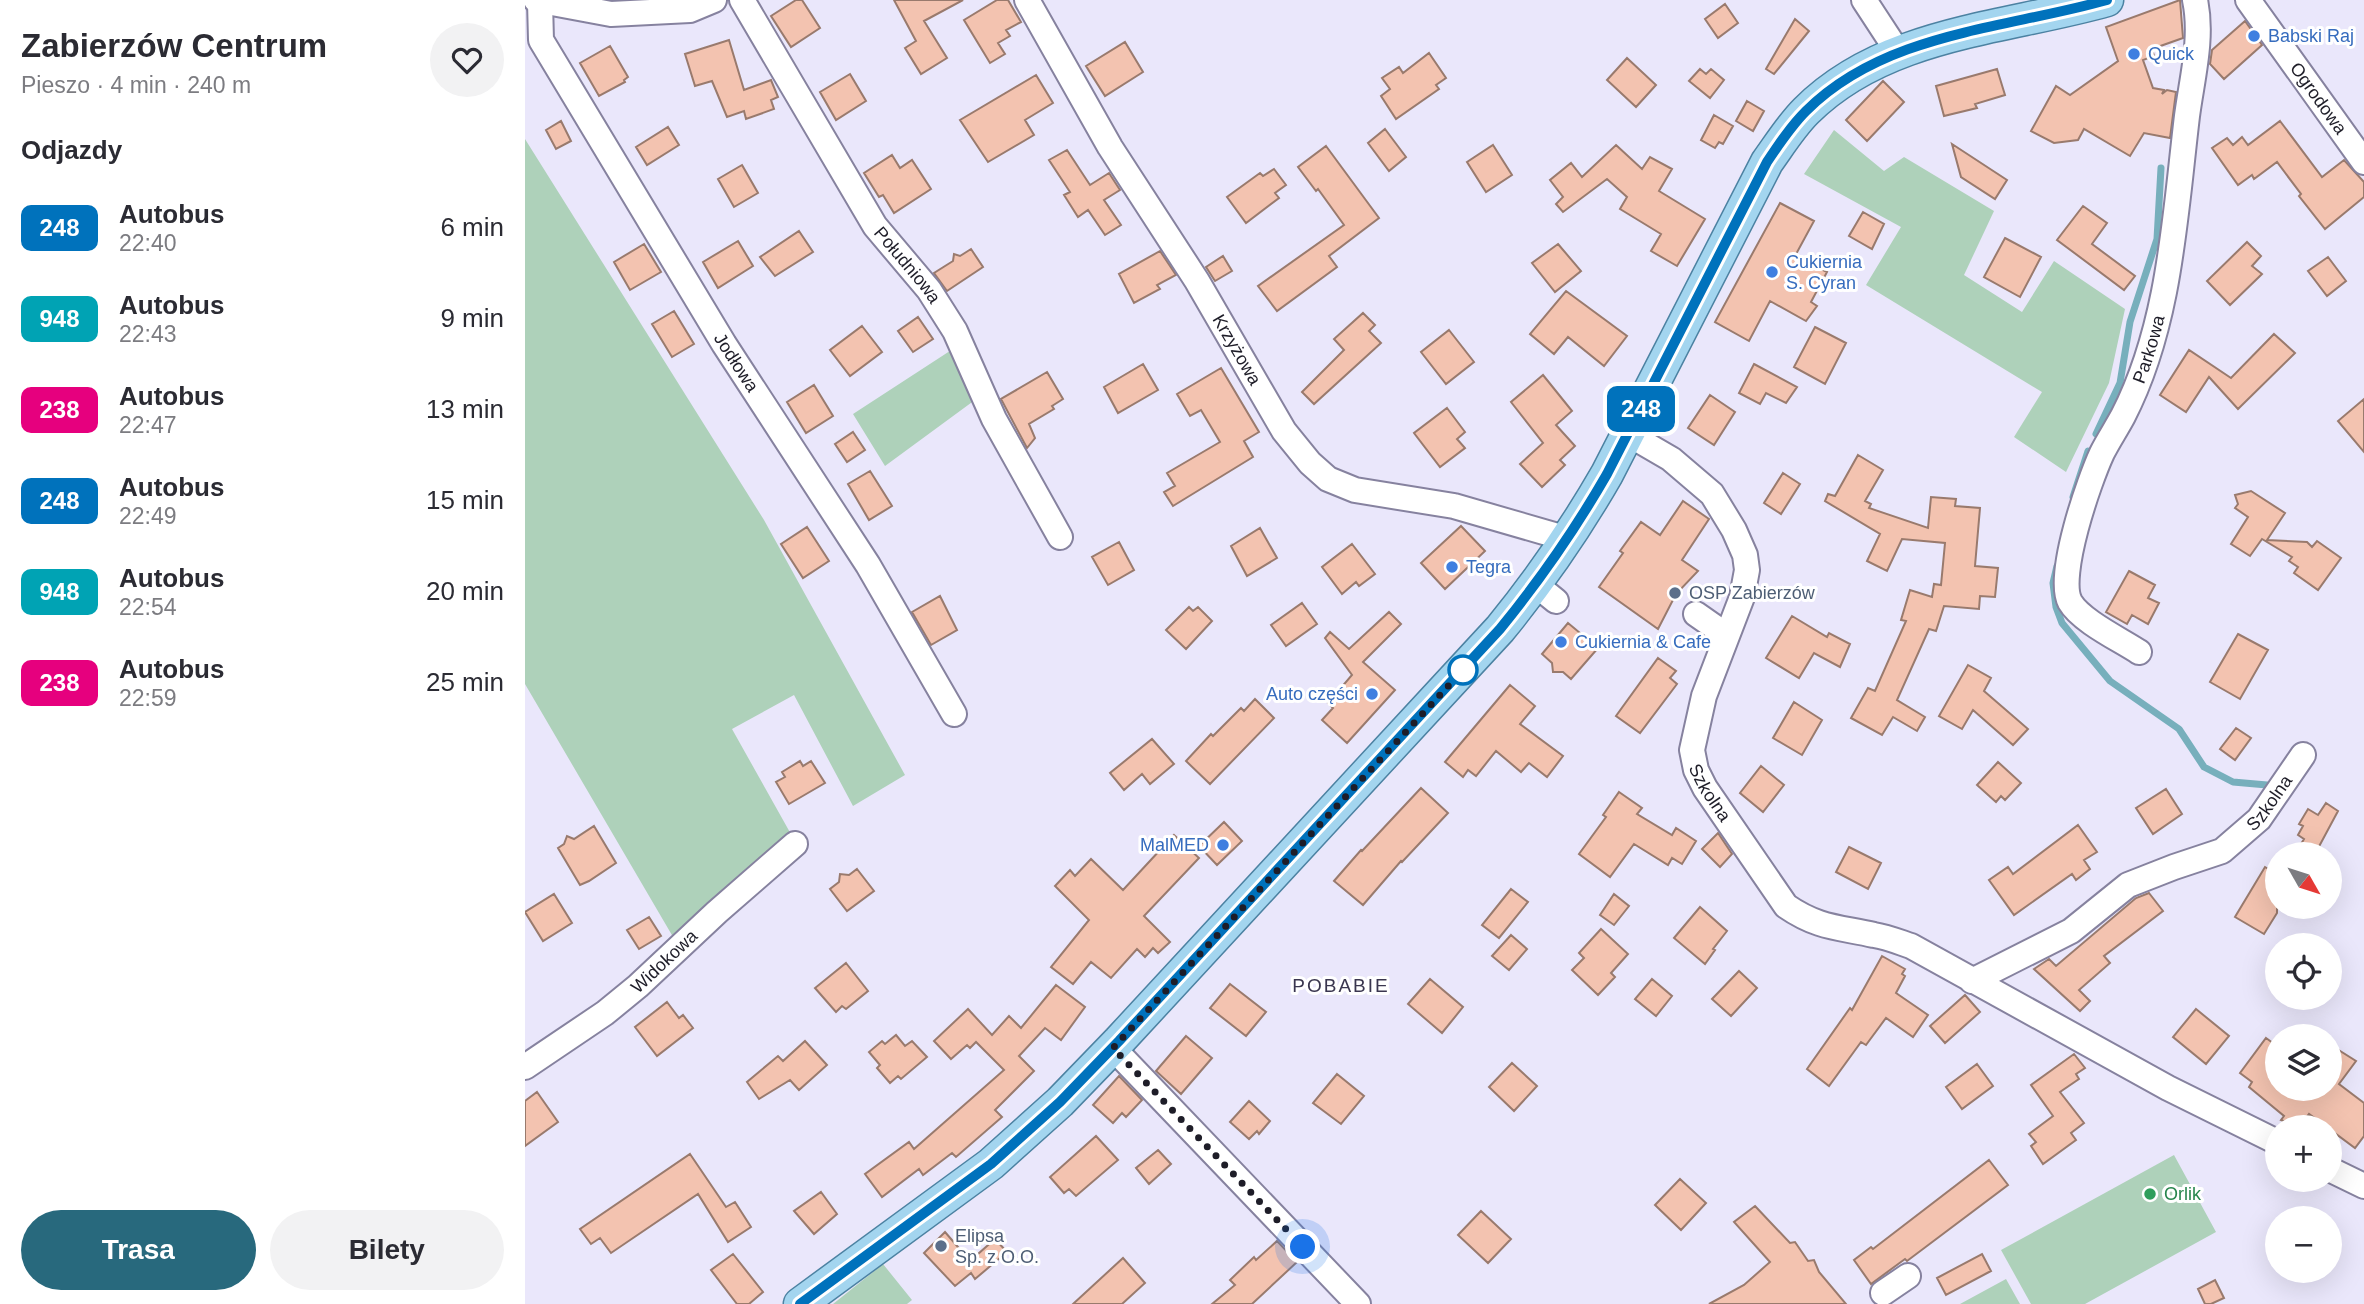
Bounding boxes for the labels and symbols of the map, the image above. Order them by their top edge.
place label: Babski Raj [2268,26,2354,46]
marker: Babski Raj [2246,28,2262,44]
place label: Quick [2148,44,2195,64]
marker: Quick [2126,46,2142,62]
street label: Ogrodowa [2286,59,2351,139]
street label: Południowa [870,223,945,308]
place label: Cukiernia S. Cyran [1786,252,1863,293]
marker: Cukiernia S. Cyran [1764,264,1780,280]
street label: Krzyżowa [1209,311,1266,389]
street label: Parkowa [2129,312,2169,386]
street label: Jodłowa [710,330,763,397]
line badge: 248 [1601,386,1681,432]
place label: Tegra [1466,557,1512,577]
marker: Tegra [1444,559,1460,575]
place label: OSP Zabierzów [1689,583,1816,603]
marker: OSP Zabierzów [1667,585,1683,601]
place label: Cukiernia & Cafe [1575,632,1711,652]
marker: Cukiernia & Cafe [1553,634,1569,650]
unlabelled marker [1448,655,1478,685]
place label: Auto części [1266,684,1358,704]
marker: Auto części [1364,686,1380,702]
street label: Szkolna [1685,761,1736,826]
street label: Szkolna [2243,771,2297,835]
place label: MalMED [1140,835,1209,855]
marker: MalMED [1215,837,1231,853]
north arrow [2265,842,2341,919]
street label: Widokowa [627,925,702,997]
district label: POBABIE [1292,975,1390,996]
place label: Orlik [2164,1184,2202,1204]
marker: Orlik [2142,1186,2158,1202]
place label: Elipsa Sp. z O.O. [955,1226,1039,1267]
your location [1285,1229,1320,1264]
marker: Elipsa Sp. z O.O. [933,1238,949,1254]

